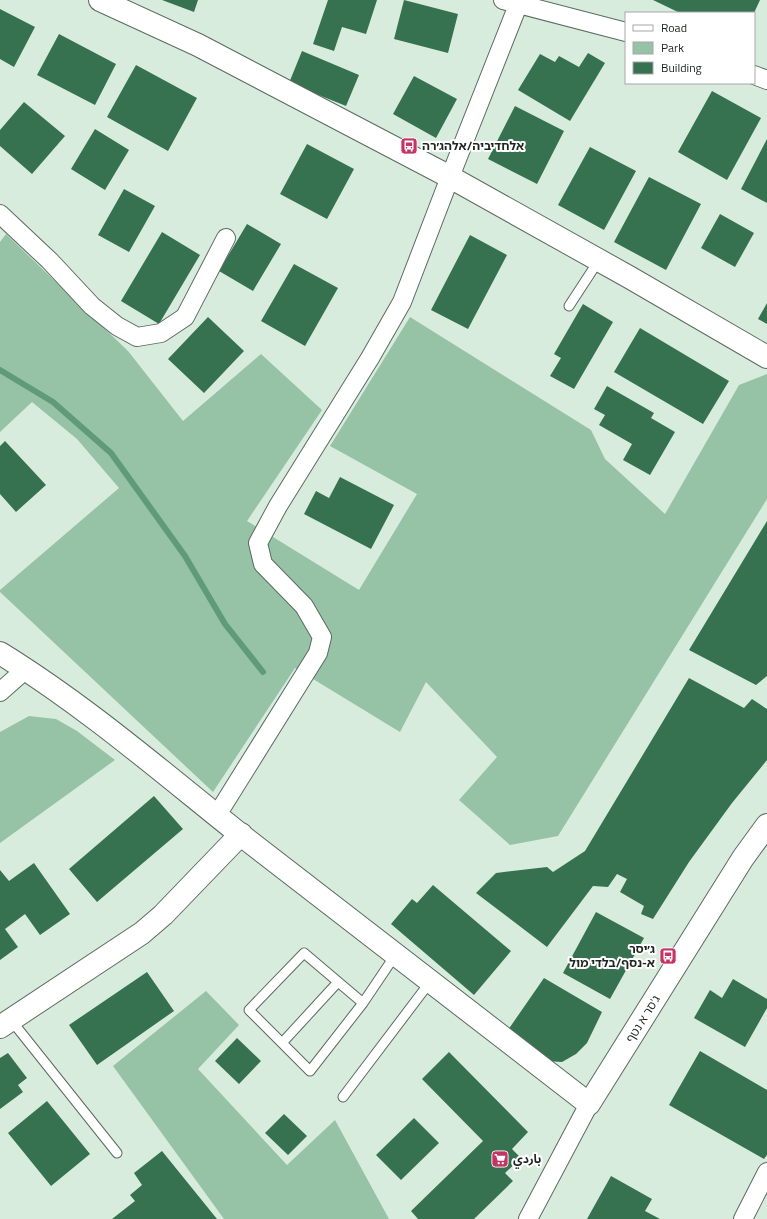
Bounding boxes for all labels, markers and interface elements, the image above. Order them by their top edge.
legend [625,12,755,84]
text: Road [661,18,687,37]
text: Park [661,38,684,57]
text: Building [661,58,702,77]
bus stop icon: אלחדיביה/אלהג׳רה [399,136,419,156]
place label: אלחדיביה/אלהג׳רה [422,136,524,155]
place label: ג׳יסר א-נסף/בלדי מול [569,939,655,972]
bus stop icon: ג׳יסר א-נסף/בלדי מול [658,946,678,966]
street label: ג'סר א נטף [620,991,665,1046]
supermarket icon: باردي [490,1149,510,1169]
place label: باردي [513,1149,541,1169]

